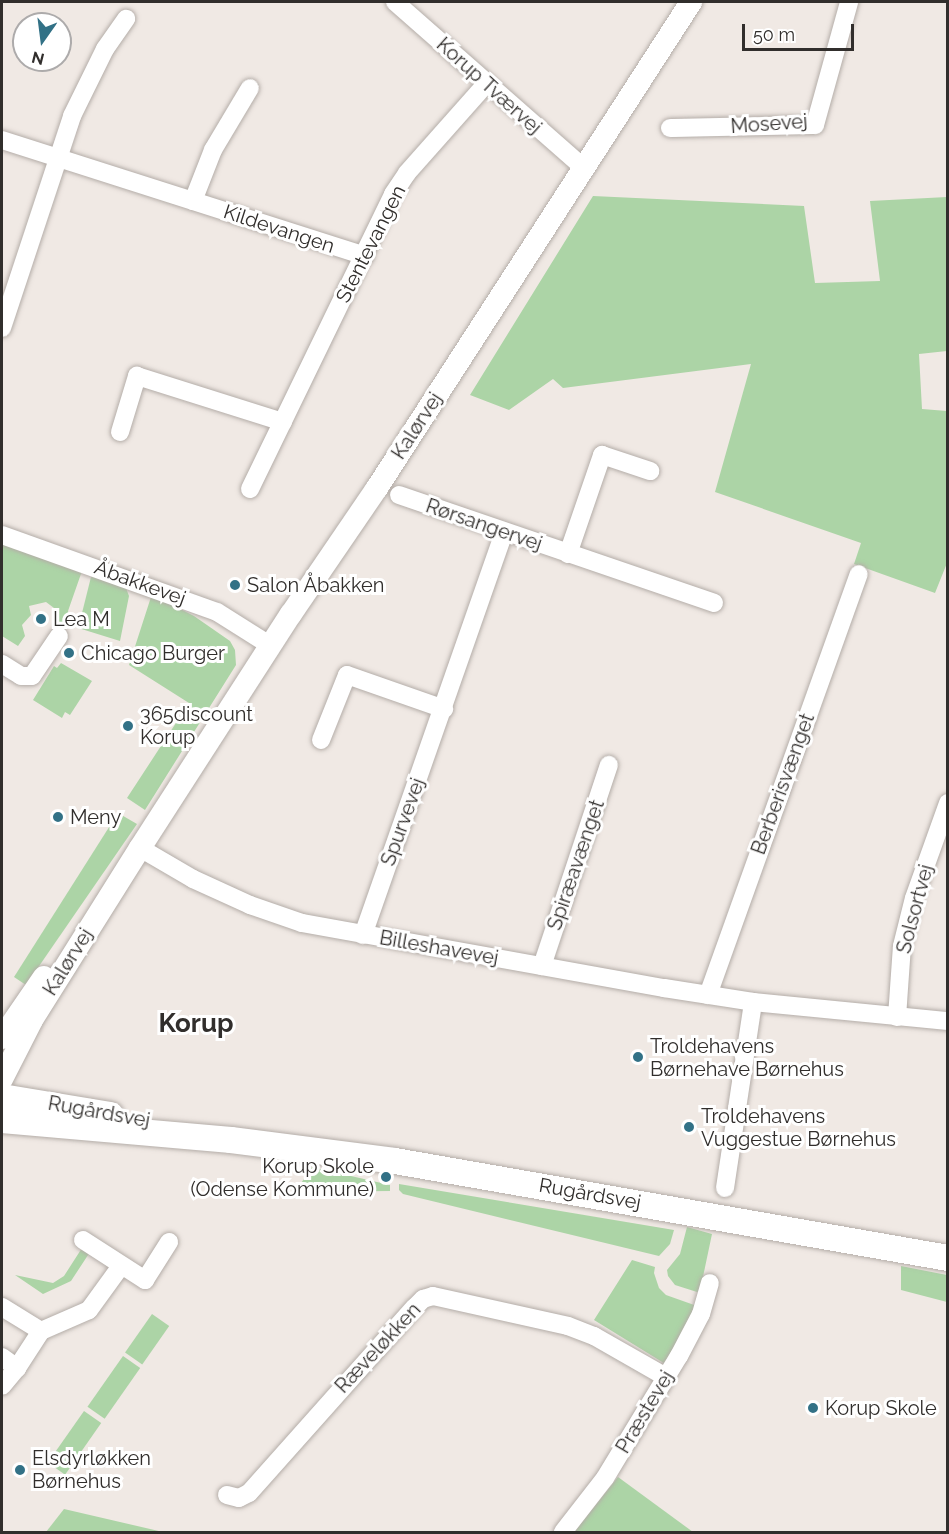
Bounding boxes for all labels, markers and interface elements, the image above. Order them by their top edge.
north arrow [12,12,72,72]
scale bar [745,12,858,50]
text: 50 m [753,24,795,45]
street label: Korup Tværvej [431,32,547,140]
text: N [30,47,46,69]
street label: Mosevej [730,109,808,139]
street label: Stentevangen [331,181,411,307]
street label: Kildevangen [220,200,338,258]
street label: Kalørvej [387,388,447,464]
street label: Rørsangervej [423,494,545,556]
street label: Åbakkevej [91,555,189,611]
place label: Salon Åbakken [247,573,385,597]
marker: Salon Åbakken [228,578,242,592]
place label: Lea M [53,607,110,631]
marker: Lea M [34,612,48,626]
place label: Chicago Burger [81,641,225,665]
marker: Chicago Burger [62,646,76,660]
place label: 365discount Korup [140,702,253,749]
street label: Berberisvænget [746,710,820,858]
marker: 365discount Korup [121,719,135,733]
street label: Spurvevej [376,775,430,869]
street label: Spiræavænget [542,797,610,933]
place label: Meny [70,805,121,829]
marker: Meny [51,810,65,824]
street label: Solsortvej [892,862,938,956]
street label: Kalørvej [38,924,98,1000]
street label: Billeshavevej [378,926,500,970]
district label: Korup [159,1008,233,1040]
place label: Troldehavens Børnehave Børnehus [650,1034,844,1081]
marker: Troldehavens Børnehave Børnehus [631,1050,645,1064]
street label: Rugårdsvej [46,1091,152,1133]
place label: Troldehavens Vuggestue Børnehus [701,1104,896,1151]
marker: Troldehavens Vuggestue Børnehus [682,1120,696,1134]
place label: Korup Skole (Odense Kommune) [190,1154,374,1201]
marker: Korup Skole (Odense Kommune) [379,1170,393,1184]
street label: Rugårdsvej [537,1173,643,1215]
street label: Ræveløkken [330,1298,426,1398]
street label: Præstevej [611,1366,679,1458]
place label: Korup Skole [825,1396,937,1420]
marker: Korup Skole [806,1401,820,1415]
place label: Elsdyrløkken Børnehus [32,1446,151,1493]
marker: Elsdyrløkken Børnehus [13,1463,27,1477]

